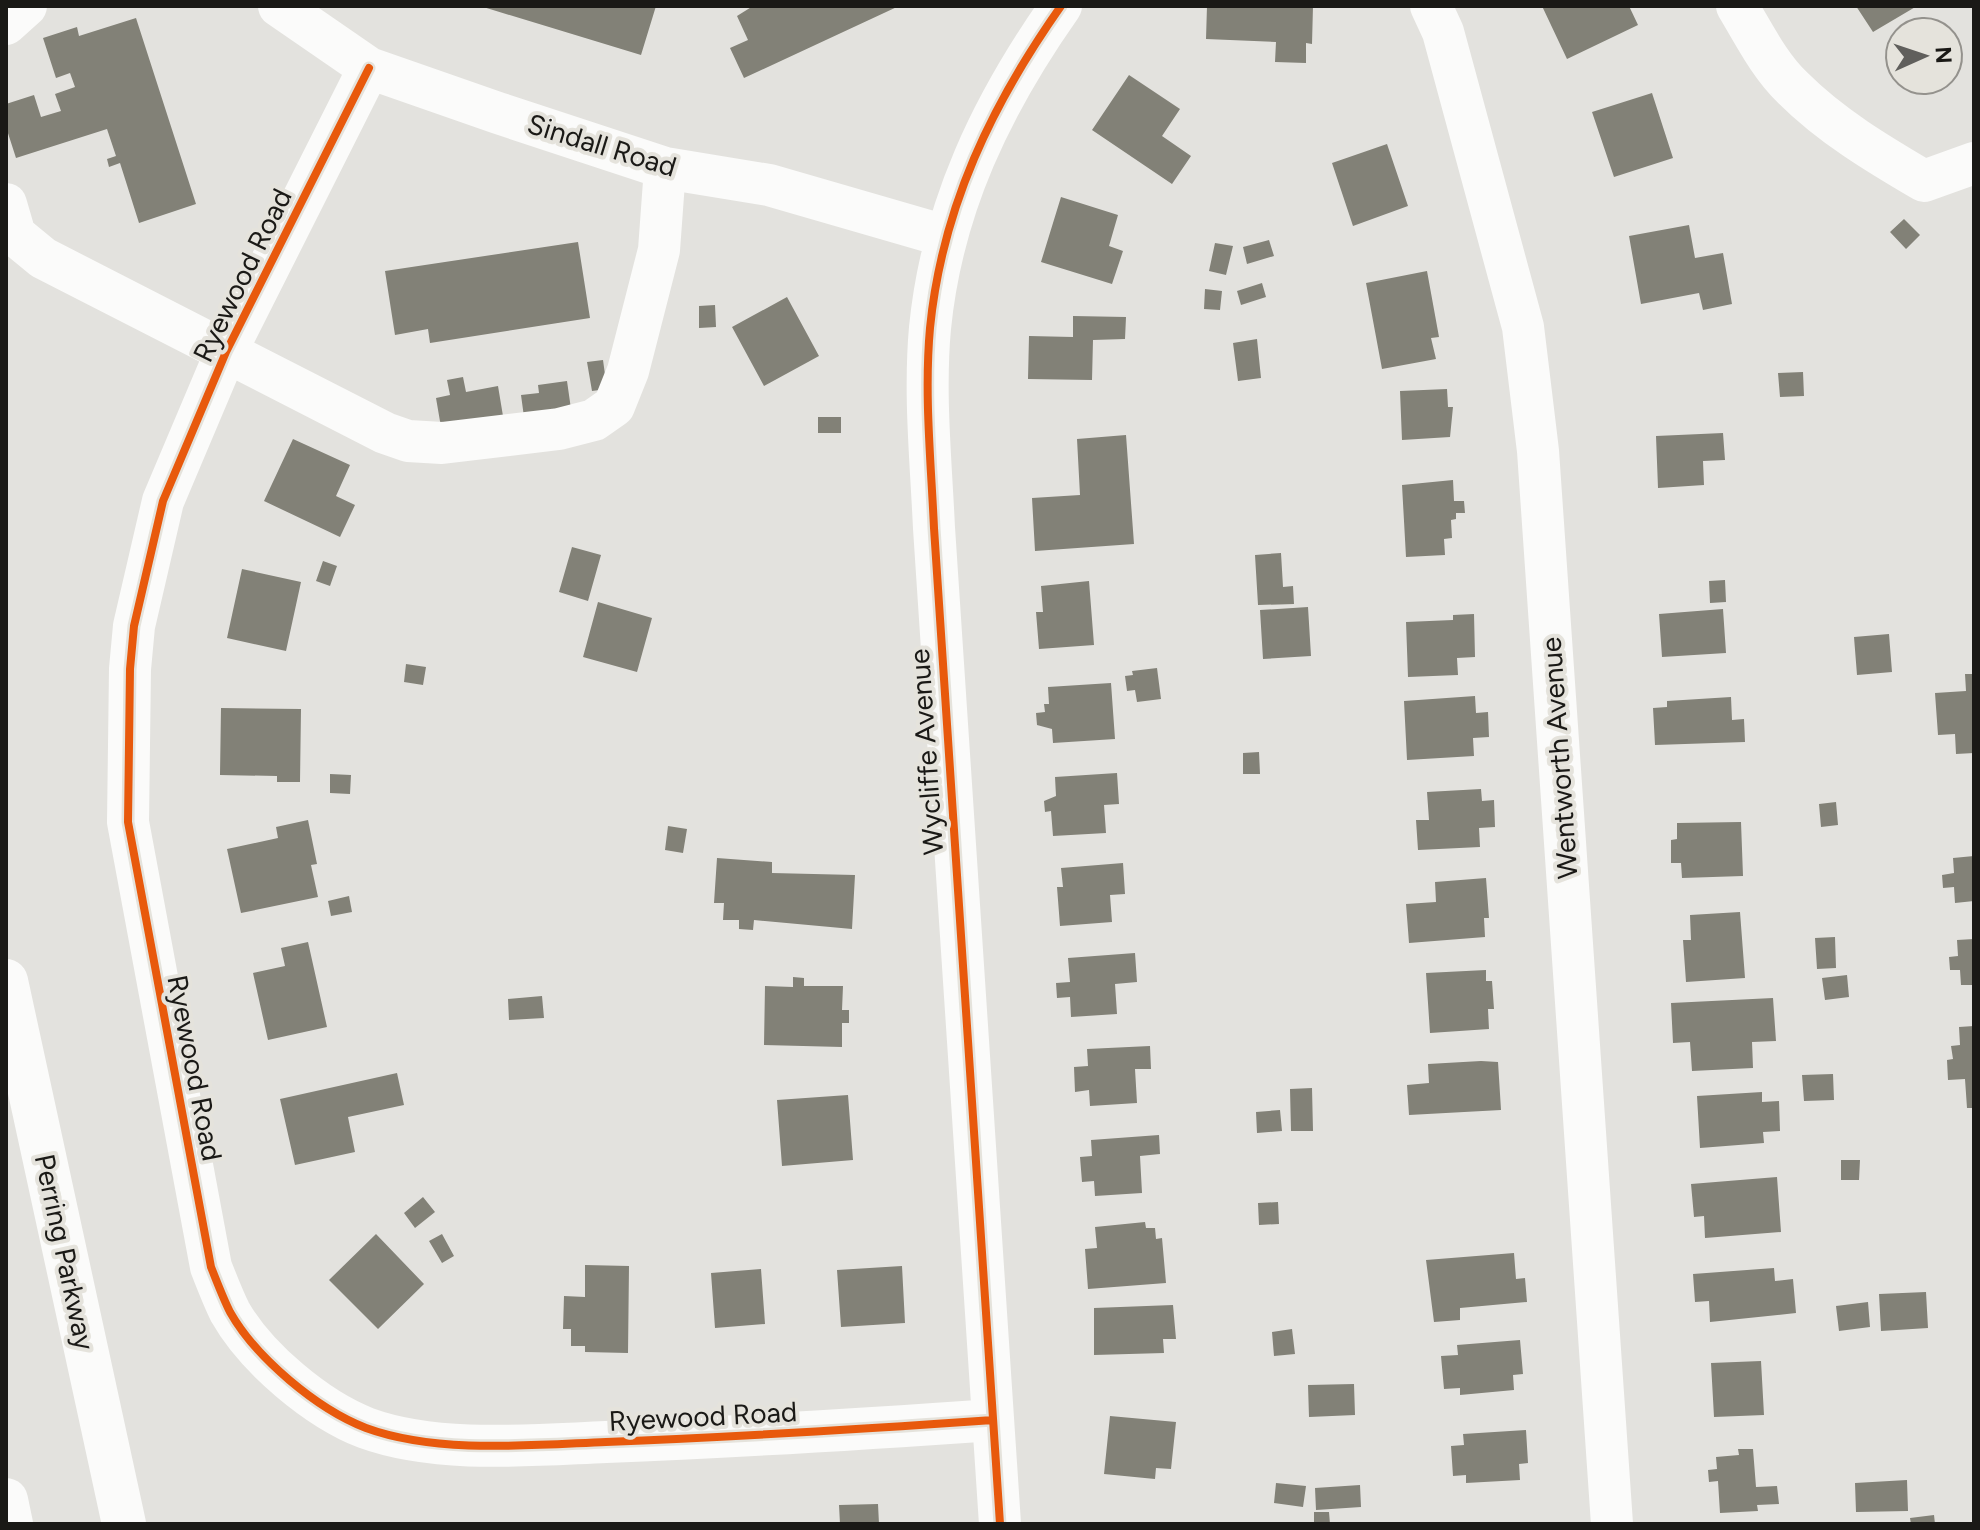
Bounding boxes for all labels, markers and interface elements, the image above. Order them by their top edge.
north arrow [1884,16,1964,96]
text: N [1930,46,1957,64]
street label: Sindall Road [524,106,680,184]
street label: Ryewood Road [185,183,299,367]
street label: Wentworth Avenue [1534,636,1584,880]
street label: Wycliffe Avenue [902,648,950,856]
street label: Ryewood Road [160,972,230,1164]
street label: Perring Parkway [28,1151,102,1353]
street label: Ryewood Road [608,1394,798,1438]

